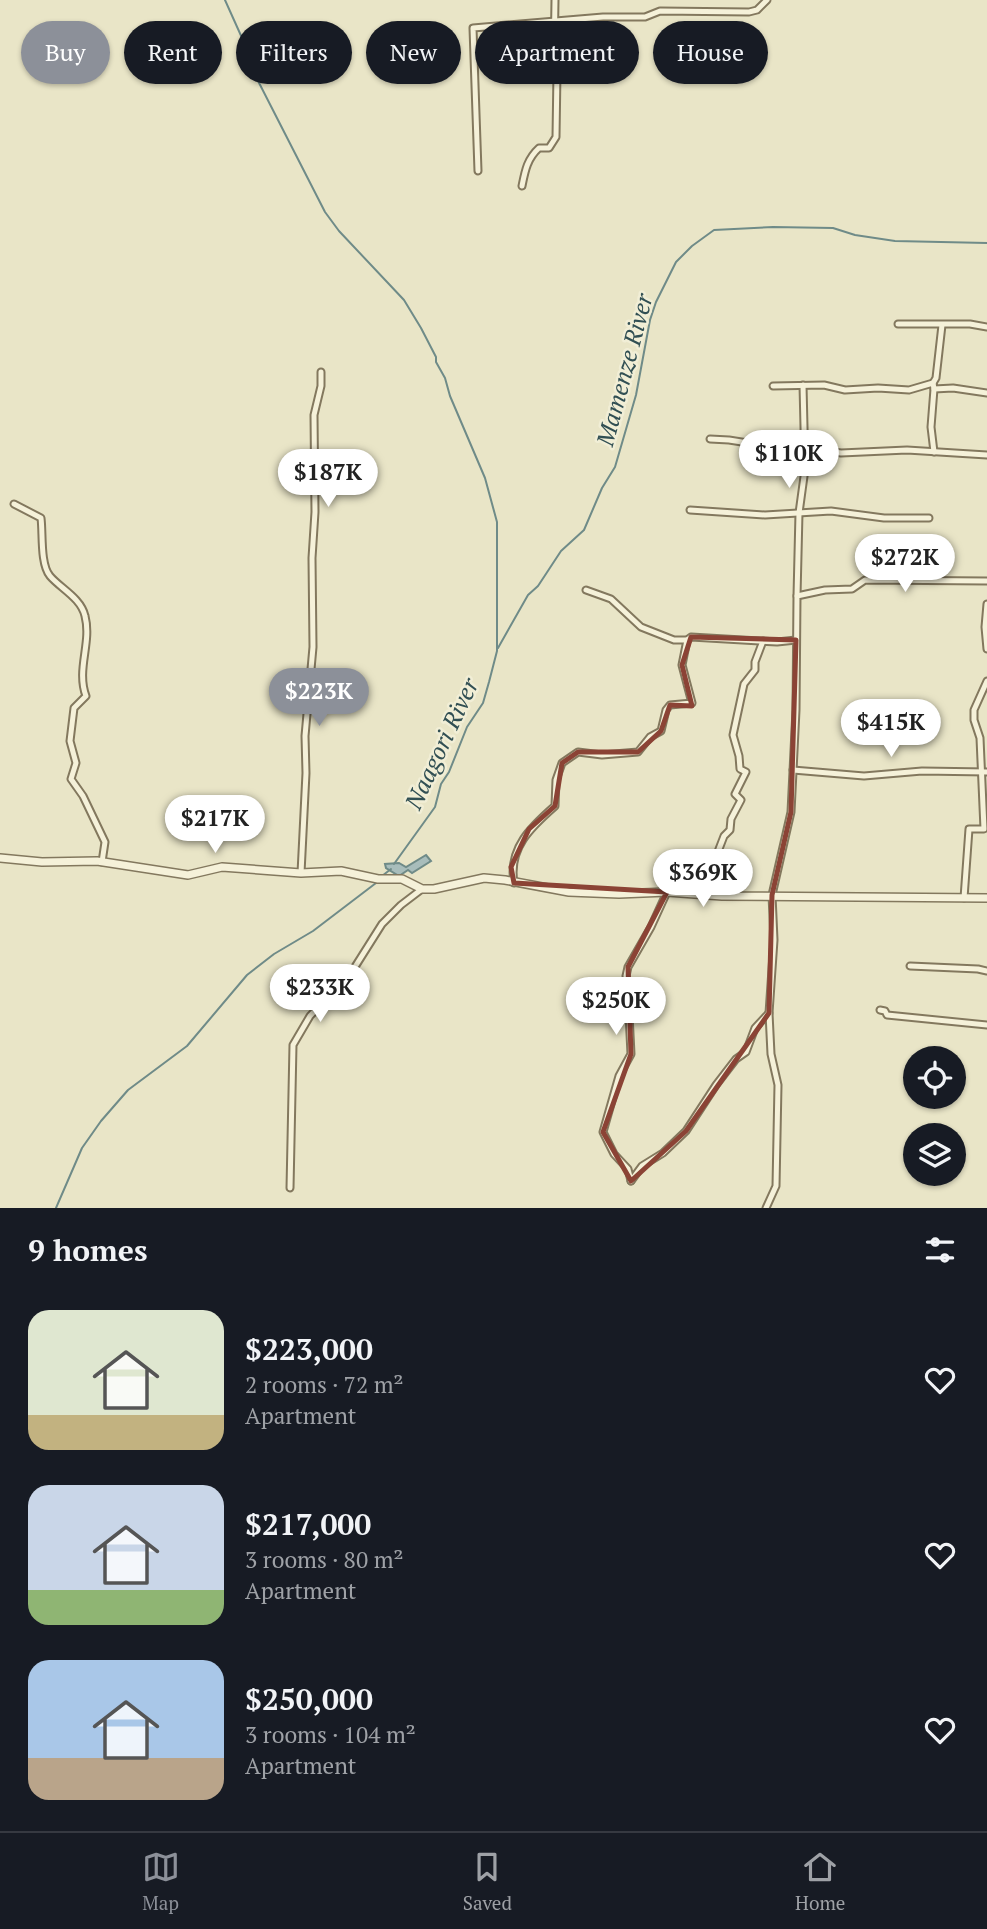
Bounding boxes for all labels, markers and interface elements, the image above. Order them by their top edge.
chip: Buy [21,21,110,84]
chip: Rent [124,21,222,84]
chip: Filters [236,21,352,84]
chip: New [366,21,461,84]
chip: Apartment [475,21,639,84]
chip: House [653,21,768,84]
water label: Mamenze River [588,288,660,450]
pin: $110K [740,430,838,490]
text: $110K [755,437,823,468]
pin: $187K [279,449,377,509]
text: $187K [294,456,362,487]
pin: $272K [856,534,954,594]
text: $272K [871,541,939,572]
pin: $223K [270,668,368,728]
water label: Naagori River [396,671,486,815]
text: $223K [285,675,353,706]
pin: $415K [842,700,940,759]
text: $415K [857,706,925,737]
pin: $217K [166,796,264,855]
text: $217K [181,802,249,833]
pin: $369K [654,850,752,909]
text: $369K [669,856,737,887]
pin: $233K [271,964,369,1024]
text: $233K [286,971,354,1002]
pin: $250K [567,978,665,1037]
text: $250K [582,984,650,1015]
map controls [903,1046,966,1186]
button: locate [903,1046,966,1109]
button: layers [903,1123,966,1186]
text: 9 homes [28,1230,147,1270]
icon: filters [921,1231,959,1269]
text: $223,000 [245,1329,373,1369]
icon: home [84,1338,168,1422]
icon: heart [921,1361,959,1399]
text: 2 rooms · 72 m² [245,1369,404,1400]
text: Apartment [245,1400,356,1431]
text: $217,000 [245,1504,371,1544]
icon: home [84,1513,168,1597]
icon: heart [921,1536,959,1574]
text: 3 rooms · 80 m² [245,1544,404,1575]
text: Apartment [245,1575,356,1606]
text: $250,000 [245,1679,373,1719]
icon: home [84,1688,168,1772]
icon: heart [921,1711,959,1749]
text: 3 rooms · 104 m² [245,1719,416,1750]
text: Apartment [245,1750,356,1781]
tab: Map [142,1848,180,1915]
tab: Saved [463,1848,512,1915]
tab: Home [795,1848,845,1915]

